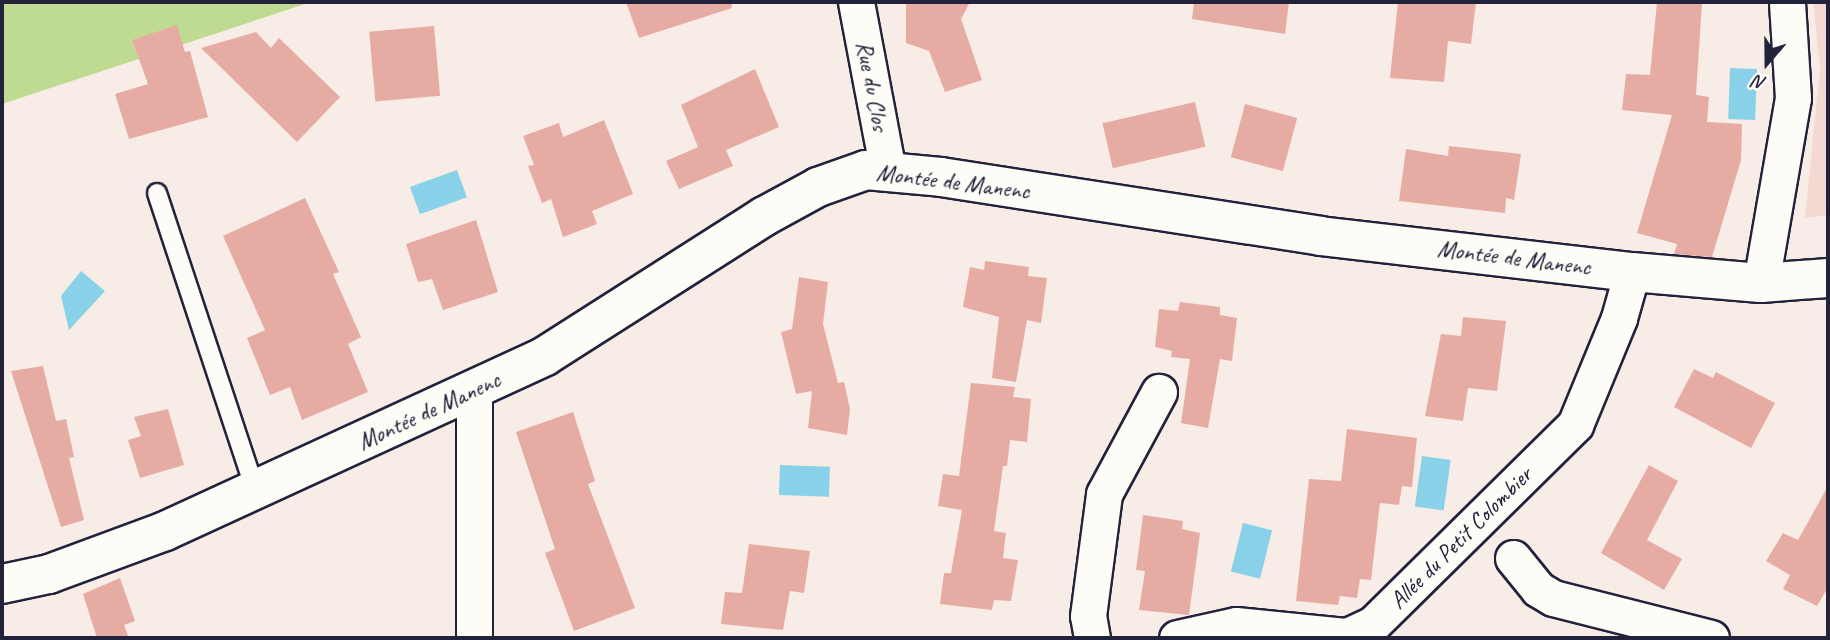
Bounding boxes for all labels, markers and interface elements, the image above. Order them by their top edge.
north arrow [1732,28,1802,98]
street label: Rue du Clos [849,39,895,133]
text: N [1750,69,1769,96]
street label: Montée de Manenc [874,158,1032,206]
street label: Montée de Manenc [1435,234,1593,282]
street label: Montée de Manenc [353,365,505,457]
street label: Allée du Petit Colombier [1384,461,1538,615]

